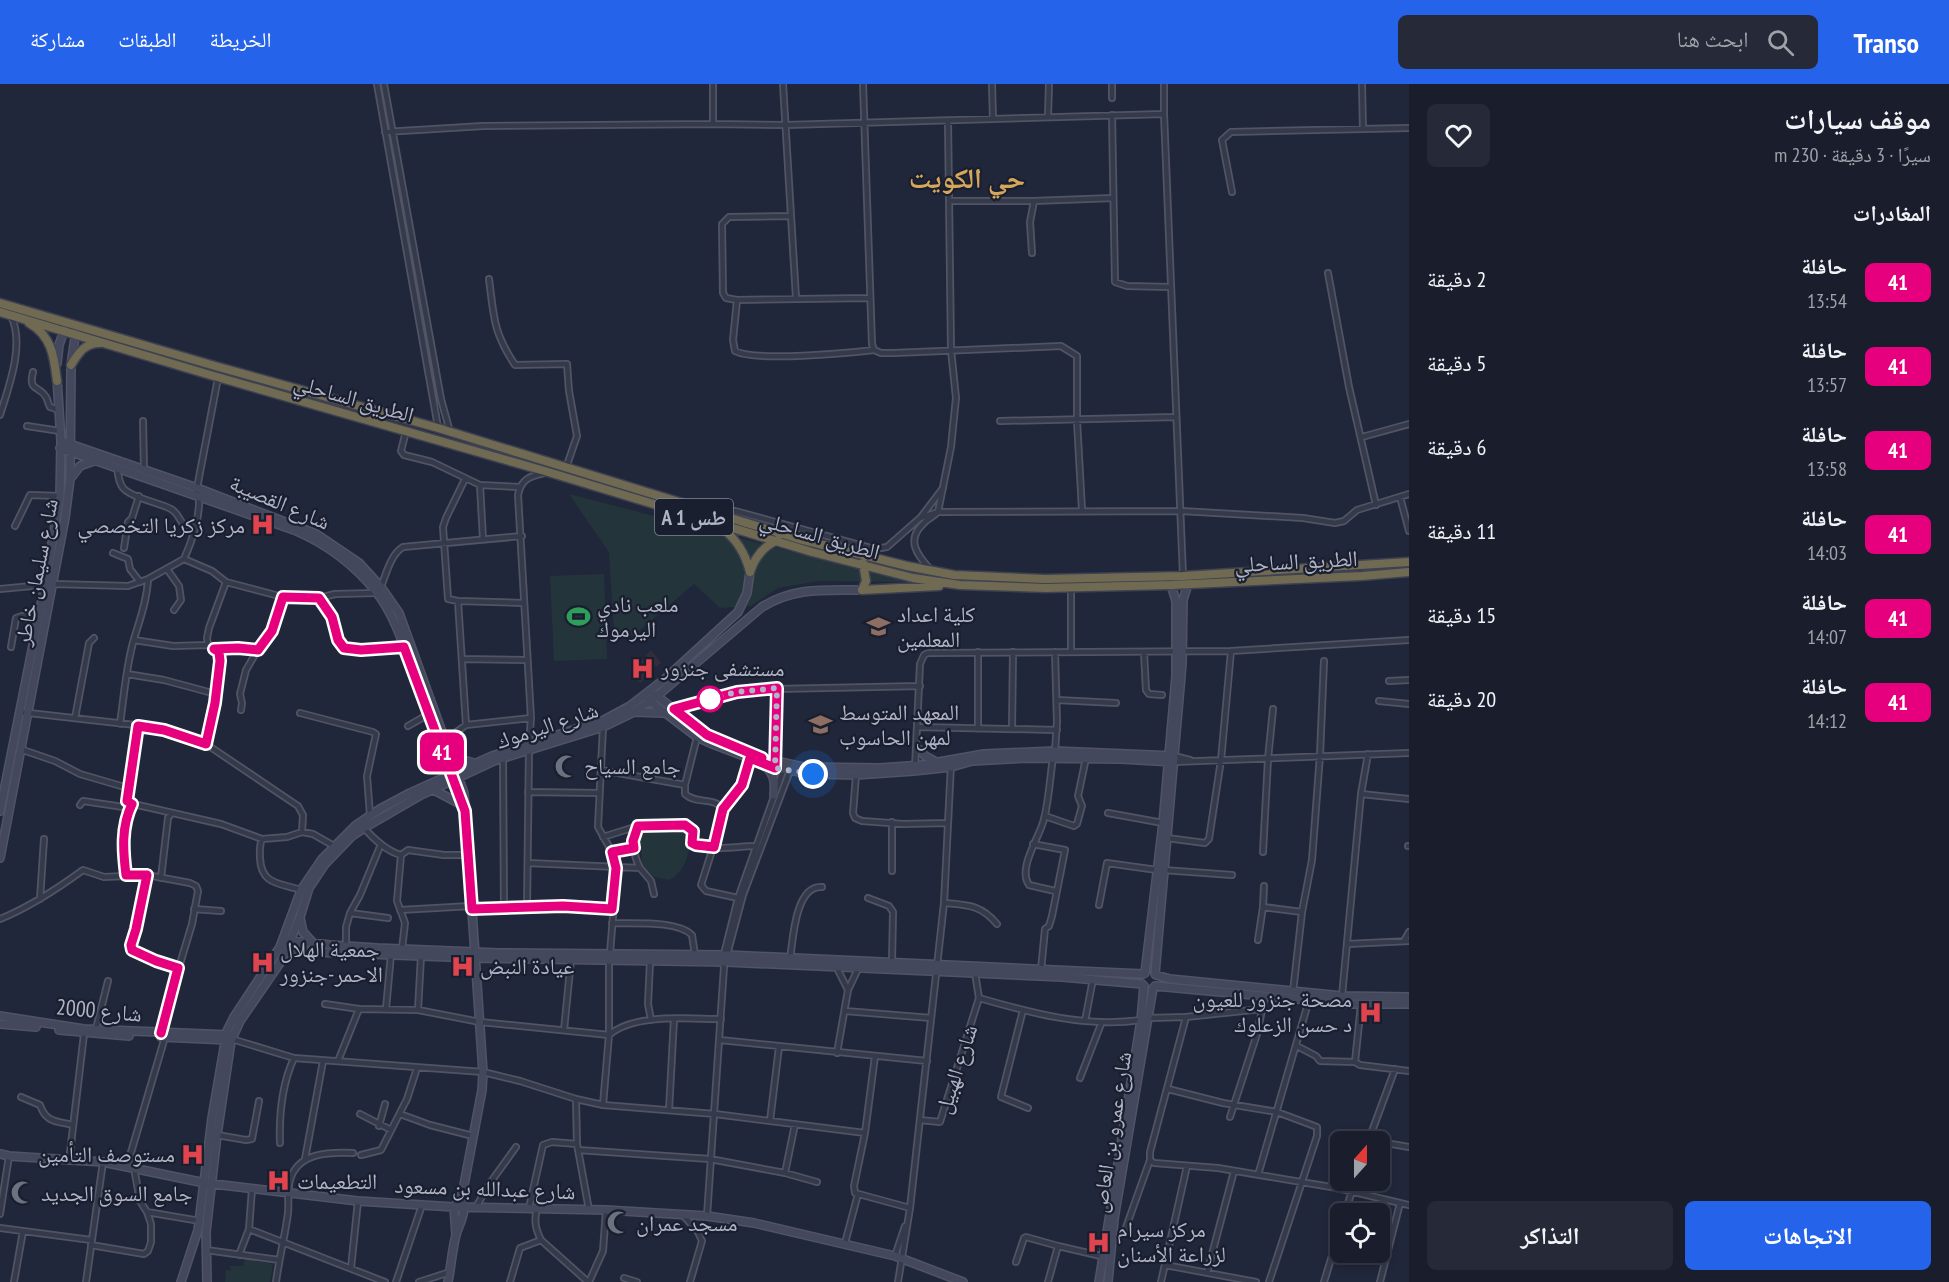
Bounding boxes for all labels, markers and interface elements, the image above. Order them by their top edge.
search box [1398,15,1818,69]
text: Transo [1854,24,1919,61]
text: ابحث هنا [1677,25,1749,53]
text: مشاركة [30,26,85,53]
text: الطبقات [118,26,177,53]
text: الخريطة [210,26,271,53]
icon: search [1764,26,1797,59]
text: موقف سيارات [1784,100,1931,137]
button: heart [1427,104,1490,167]
text: سيرًا · 3 دقيقة · 230 m [1774,142,1931,168]
district label: حي الكويت [909,159,1025,200]
text: المغادرات [1853,199,1931,227]
text: حافلة [1801,252,1847,280]
text: 2 دقيقة [1427,265,1486,293]
text: 41 [1888,269,1908,296]
text: 13:54 [1807,288,1847,314]
text: حافلة [1801,336,1847,364]
text: 5 دقيقة [1427,349,1486,377]
text: 41 [1888,353,1908,380]
street label: الطريق الساحلي [290,368,417,432]
text: 13:57 [1807,372,1847,398]
text: حافلة [1801,420,1847,448]
text: 6 دقيقة [1427,433,1486,461]
text: 41 [1888,437,1908,464]
text: 13:58 [1807,456,1847,482]
street label: شارع القصيبة [226,468,334,536]
street label: شارع سليمان خاطر [8,496,64,649]
road number: A 1 طس [655,499,733,535]
text: حافلة [1801,504,1847,532]
street label: الطريق الساحلي [756,505,883,569]
place label: مركز زكريا التخصصي [77,511,245,543]
hospital icon: مركز زكريا التخصصي [250,512,276,538]
text: 11 دقيقة [1427,517,1496,545]
text: 41 [1888,521,1908,548]
text: 14:03 [1807,540,1847,566]
street label: الطريق الساحلي [1234,544,1359,582]
text: حافلة [1801,588,1847,616]
place label: ملعب نادي اليرموك [597,590,679,643]
place label: كلية اعداد المعلمين [897,600,975,653]
text: 15 دقيقة [1427,601,1496,629]
sports icon: ملعب نادي اليرموك [566,604,592,630]
text: 41 [1888,605,1908,632]
school or university icon: كلية اعداد المعلمين [866,614,892,640]
text: 14:07 [1807,624,1847,650]
place label: مستشفى جنزور [660,654,785,682]
hospital icon: مستشفى جنزور [630,655,656,681]
text: حافلة [1801,672,1847,700]
text: 20 دقيقة [1427,685,1496,713]
unlabelled marker [697,686,723,712]
text: 41 [1888,689,1908,716]
street label: شارع اليرموك [492,695,602,755]
place label: المعهد المتوسط لمهن الحاسوب [839,698,959,751]
text: 14:12 [1807,708,1847,734]
school or university icon: المعهد المتوسط لمهن الحاسوب [808,712,834,738]
line badge: 41 [415,732,469,772]
text: 41 [432,739,452,766]
place label: جامع السياح [584,752,681,780]
mosque icon: جامع السياح [553,753,579,779]
your location [798,759,828,789]
place label: جمعية الهلال الاحمر-جنزور [279,935,383,988]
hospital icon: جمعية الهلال الاحمر-جنزور [249,949,275,975]
place label: عيادة النبض [480,952,574,980]
hospital icon: عيادة النبض [449,953,475,979]
place label: مصحة جنزور للعيون د حسن الزعلوك [1193,985,1352,1038]
street label: شارع 2000 [55,992,143,1028]
hospital icon: مصحة جنزور للعيون د حسن الزعلوك [1357,999,1383,1025]
street label: شارع الهبيل [928,1021,984,1117]
street label: شارع عمرو بن العاص [1084,1049,1138,1215]
north arrow [1330,1131,1390,1191]
map controls [1330,1131,1390,1263]
place label: مستوصف التأمين [38,1140,175,1168]
hospital icon: مستوصف التأمين [180,1141,206,1167]
place label: التطعيمات [297,1167,377,1195]
hospital icon: التطعيمات [266,1168,292,1194]
street label: شارع عبدالله بن مسعود [394,1171,576,1205]
place label: جامع السوق الجديد [41,1179,192,1207]
mosque icon: جامع السوق الجديد [10,1180,36,1206]
button: التذاكر [1427,1201,1673,1270]
button: الاتجاهات [1685,1201,1931,1270]
button: locate [1330,1203,1390,1263]
place label: مسجد عمران [636,1209,738,1237]
mosque icon: مسجد عمران [605,1210,631,1236]
place label: مركز سيرام لزراعة الأسنان [1117,1215,1226,1268]
hospital icon: مركز سيرام لزراعة الأسنان [1086,1229,1112,1255]

